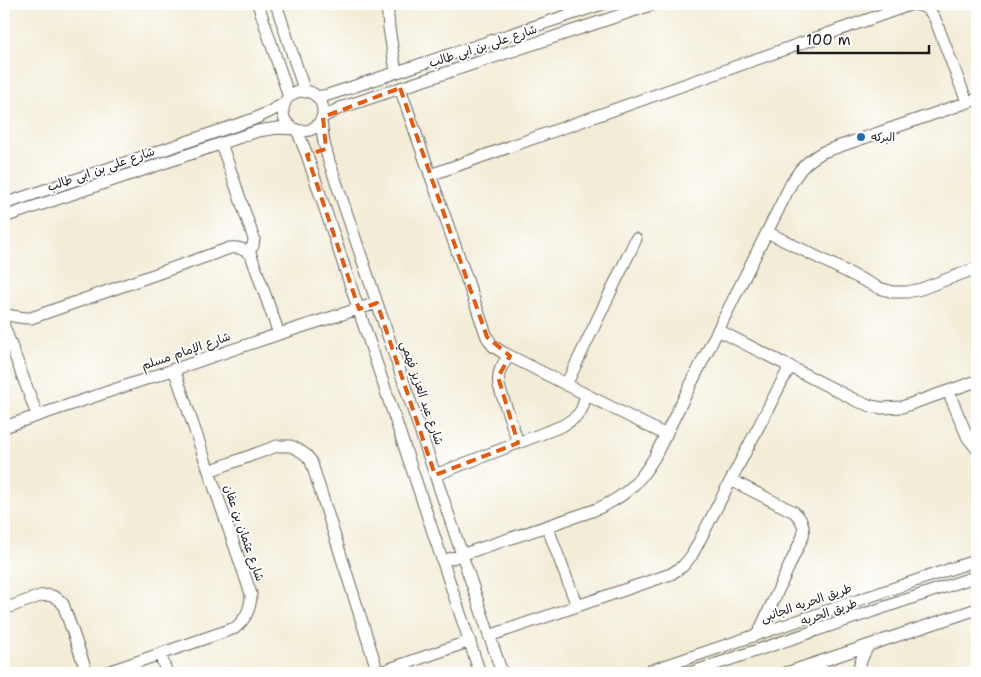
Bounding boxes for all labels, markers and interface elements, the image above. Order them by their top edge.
street label: شارع على بن ابى طالب [427,21,539,72]
scale bar [798,22,930,54]
text: 100 m [806,30,851,50]
place label: البركه [871,129,895,145]
marker: البركه [855,131,867,143]
street label: شارع على بن ابى طالب [45,143,157,196]
street label: شارع الإمام مسلم [139,328,233,375]
street label: شارع عبد العزيز فهمي [394,339,447,448]
street label: شارع عثمان بن عفان [219,483,268,584]
street label: طريق الحريه الجانبى [759,581,853,625]
street label: طريق الحريه [799,596,859,628]

